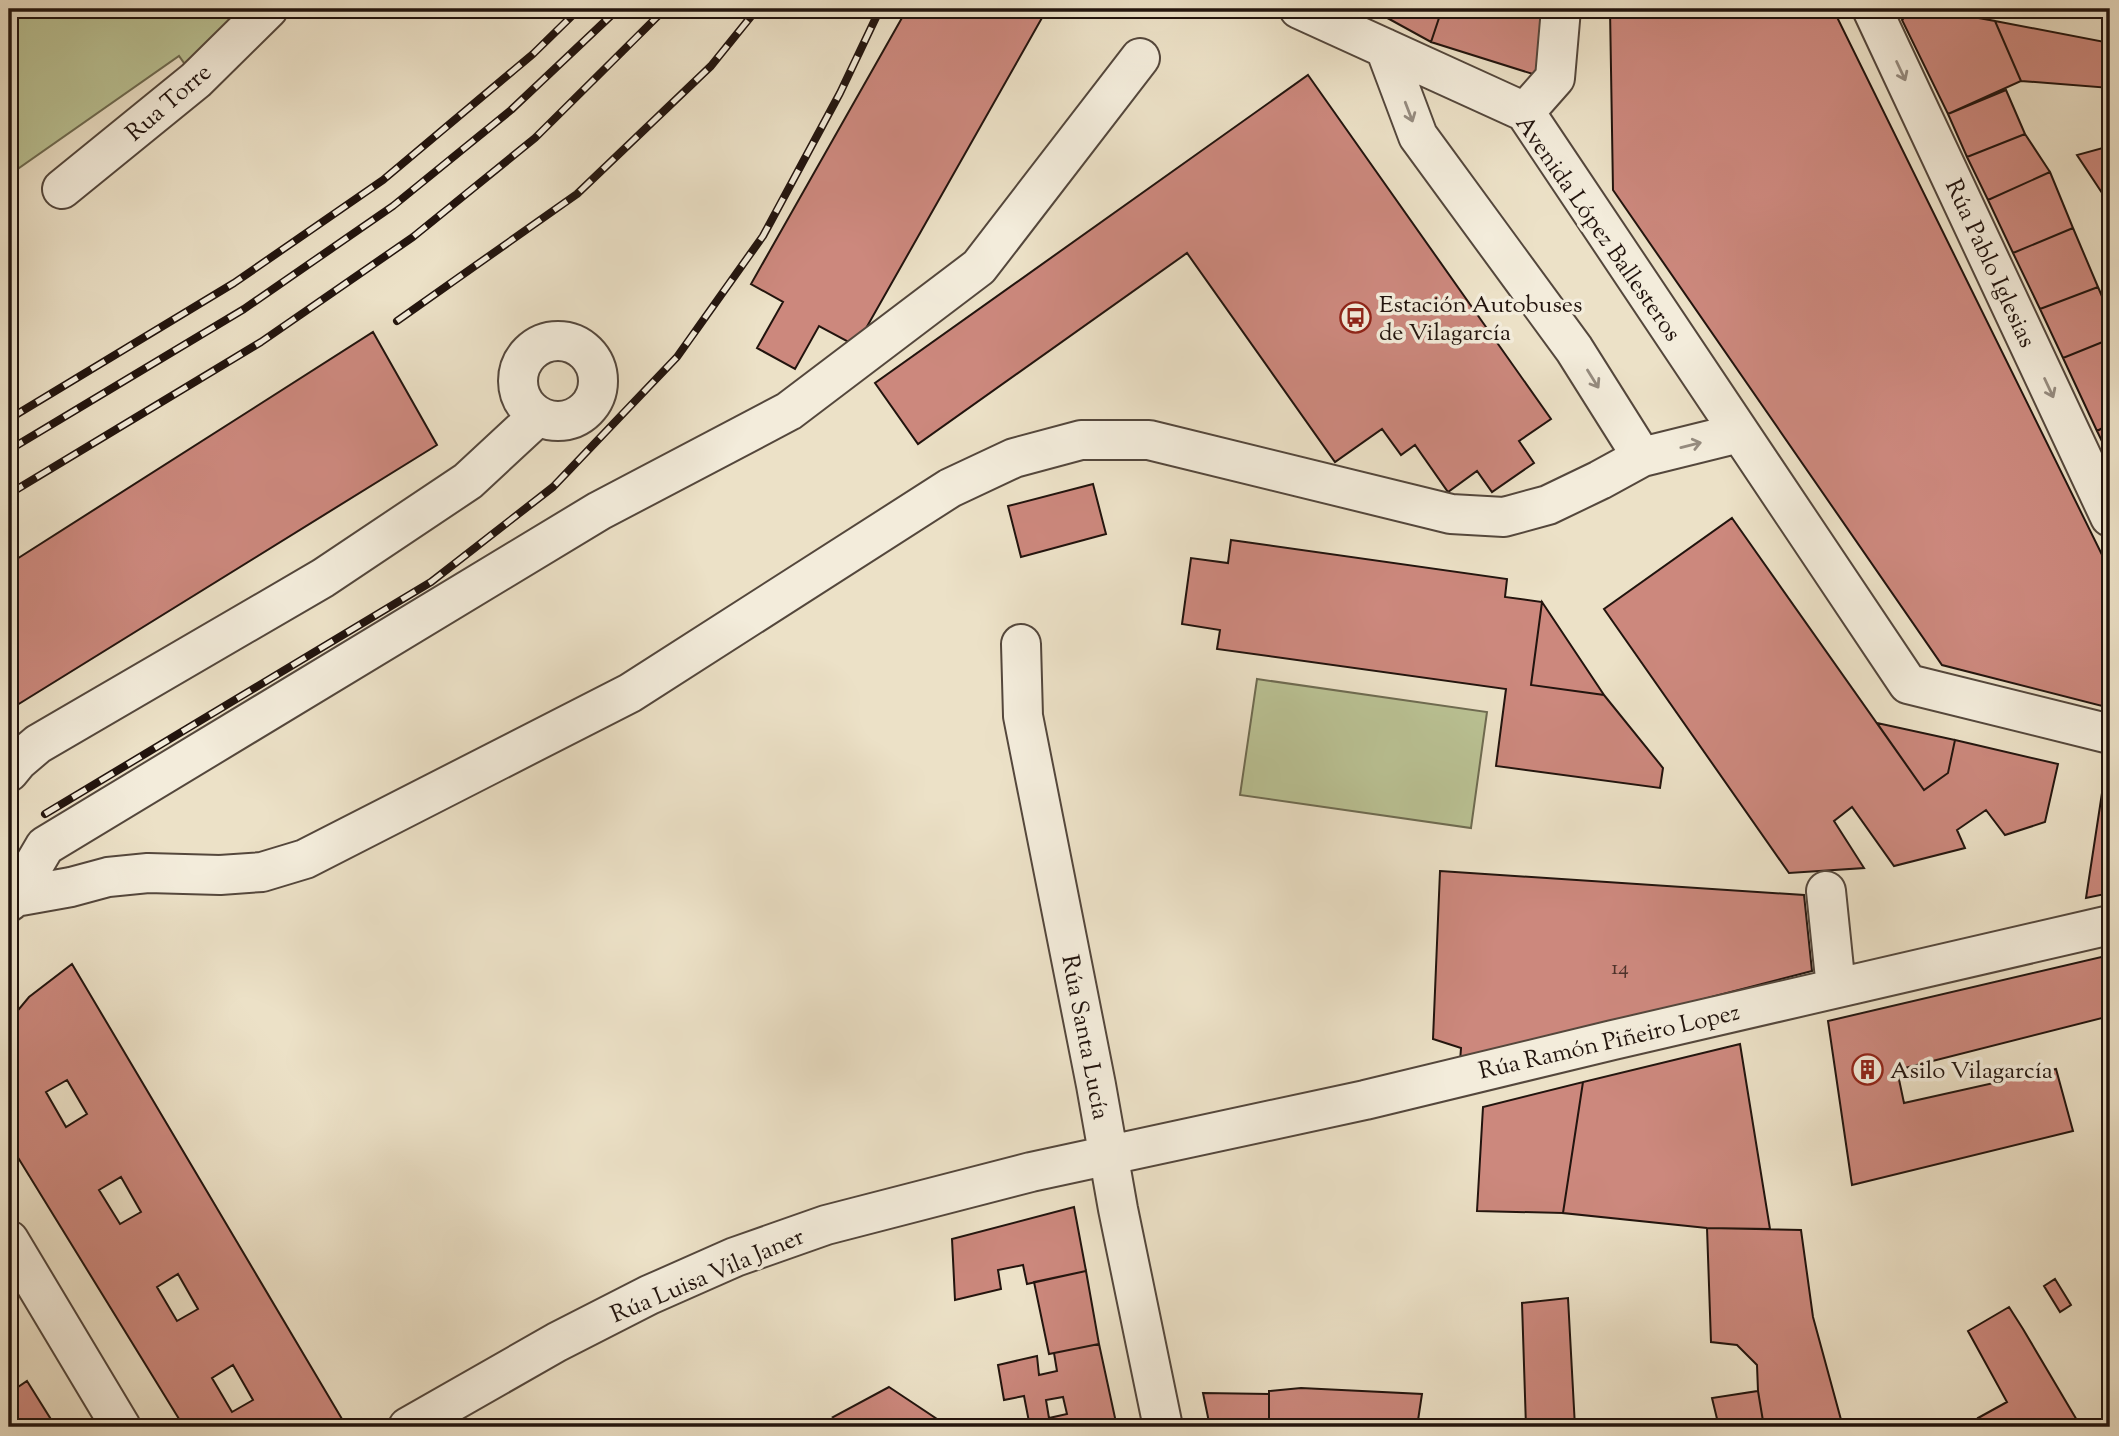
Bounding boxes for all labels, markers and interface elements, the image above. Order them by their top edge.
street label: Rua Torre [119,57,220,150]
one-way arrow [1895,59,1908,81]
one-way arrow [1403,101,1416,123]
street label: Avenida López Ballesteros [1506,109,1688,349]
street label: Rúa Pablo Iglesias [1935,174,2043,354]
place label: Estación Autobuses de Vilagarcía [1379,289,1582,351]
bus stop icon: Estación Autobuses de Vilagarcía [1339,301,1373,335]
one-way arrow [1587,369,1601,389]
one-way arrow [2044,377,2057,398]
one-way arrow [1679,438,1702,451]
street label: Rúa Santa Lucía [1051,952,1117,1123]
house number: 14 [1611,954,1629,984]
street label: Rúa Ramón Piñeiro Lopez [1476,996,1743,1090]
building icon: Asilo Vilagarcía [1850,1053,1884,1087]
place label: Asilo Vilagarcía [1890,1055,2053,1089]
street label: Rúa Luisa Vila Janer [606,1221,810,1333]

